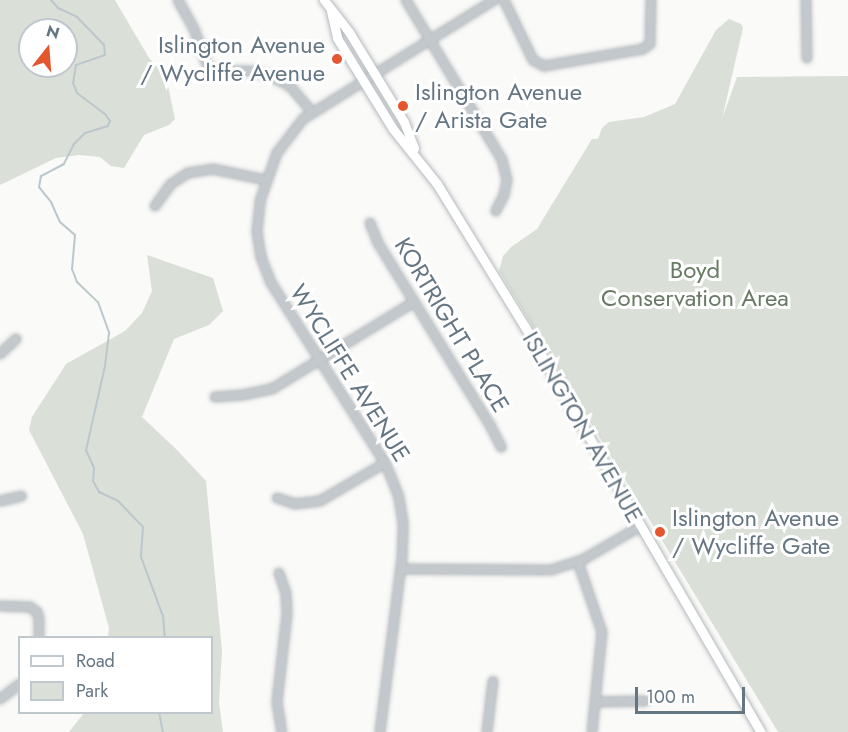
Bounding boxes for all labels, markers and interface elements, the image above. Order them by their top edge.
north arrow [18,18,78,78]
text: N [43,19,62,45]
place label: Islington Avenue / Wycliffe Avenue [140,31,325,87]
marker: Islington Avenue / Wycliffe Avenue [330,52,344,66]
place label: Islington Avenue / Arista Gate [415,78,582,134]
marker: Islington Avenue / Arista Gate [396,99,410,113]
street label: KORTRIGHT PLACE [388,232,516,418]
park label: Boyd Conservation Area [601,256,789,312]
street label: WYCLIFFE AVENUE [284,279,416,467]
street label: ISLINGTON AVENUE [516,326,650,528]
place label: Islington Avenue / Wycliffe Gate [672,504,839,560]
marker: Islington Avenue / Wycliffe Gate [653,525,667,539]
legend [18,636,213,714]
text: Road [76,648,115,674]
scale bar [638,675,748,713]
text: Park [76,678,108,704]
text: 100 m [646,684,695,710]

